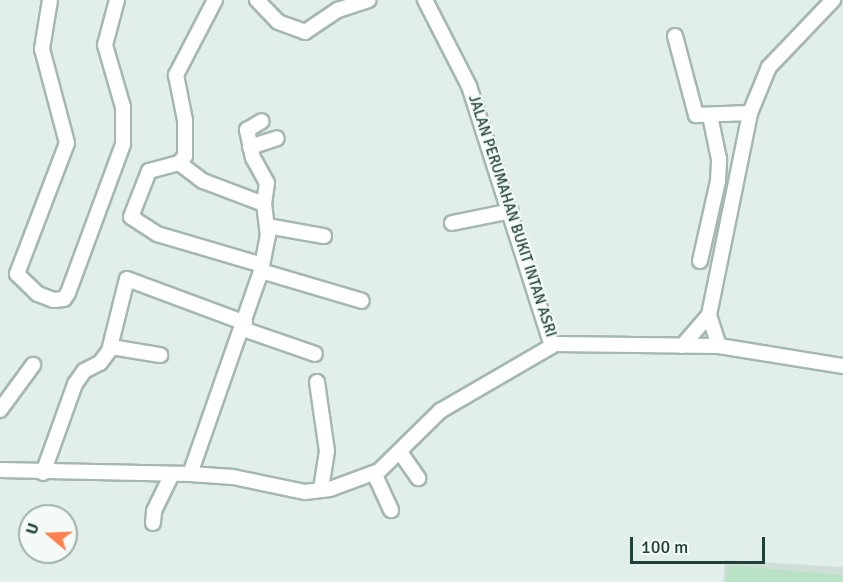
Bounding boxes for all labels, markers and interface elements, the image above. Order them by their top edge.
street label: JALAN PERUMAHAN BUKIT INTAN ASRI [464,93,560,339]
north arrow [18,504,78,564]
text: U [22,520,44,537]
scale bar [633,525,768,563]
text: 100 m [641,536,688,558]

